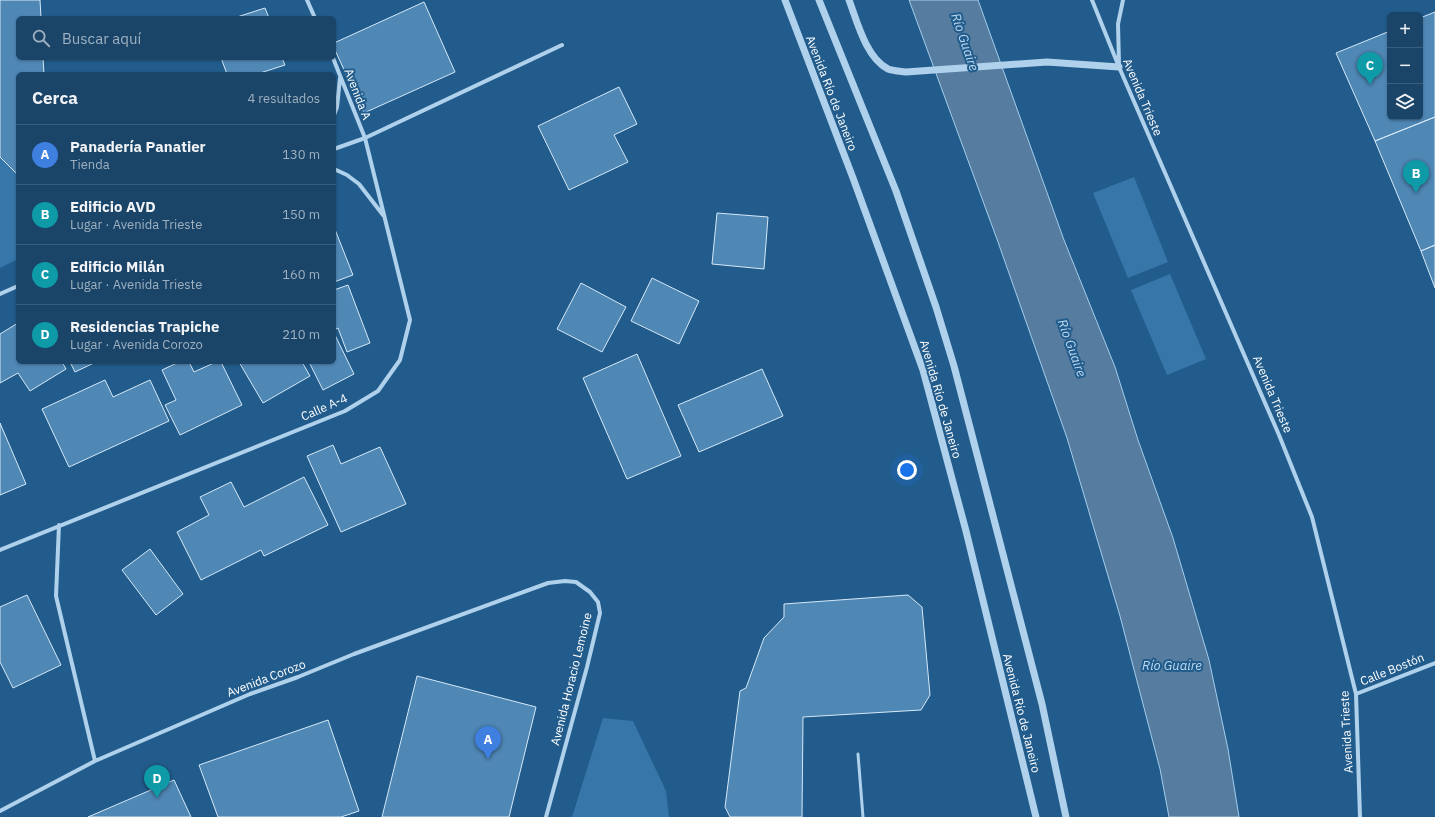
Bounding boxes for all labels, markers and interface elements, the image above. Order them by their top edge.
water label: Río Guaire [947,11,983,73]
map controls [1387,12,1423,120]
button: + [1387,12,1423,48]
search box [16,16,336,60]
icon: search [30,27,52,49]
text: Buscar aquí [62,29,141,48]
street label: Avenida Río de Janeiro [803,33,861,153]
button: − [1387,48,1423,84]
pin: C [1357,52,1383,85]
street label: Avenida Trieste [1120,56,1166,138]
street label: Avenida A [341,66,375,122]
button: layers [1387,84,1423,120]
text: Cerca [32,87,78,109]
text: 4 resultados [247,90,320,107]
text: Panadería Panatier [70,137,206,156]
text: A [41,146,49,163]
text: 130 m [282,146,320,163]
text: Tienda [70,156,110,173]
pin: B [1403,160,1429,193]
text: Edificio AVD [70,197,156,216]
text: B [41,206,49,223]
text: 150 m [282,206,320,223]
text: Lugar · Avenida Trieste [70,216,202,233]
text: Edificio Milán [70,257,165,276]
text: C [41,266,49,283]
text: 160 m [282,266,320,283]
text: Lugar · Avenida Trieste [70,276,202,293]
text: Residencias Trapiche [70,317,219,336]
water label: Río Guaire [1054,317,1090,379]
text: D [40,326,50,343]
text: 210 m [282,326,320,343]
text: Lugar · Avenida Corozo [70,336,203,353]
street label: Avenida Río de Janeiro [917,338,965,460]
street label: Avenida Trieste [1250,353,1296,435]
street label: Calle A-4 [298,390,350,424]
your location [897,460,917,480]
street label: Avenida Horacio Lemoine [547,611,595,747]
street label: Calle Bostón [1358,649,1426,689]
street label: Avenida Río de Janeiro [1000,652,1044,774]
street label: Avenida Corozo [224,656,308,700]
water label: Río Guaire [1142,657,1202,674]
street label: Avenida Trieste [1336,690,1356,774]
pin: A [475,726,501,759]
pin: D [144,765,170,798]

